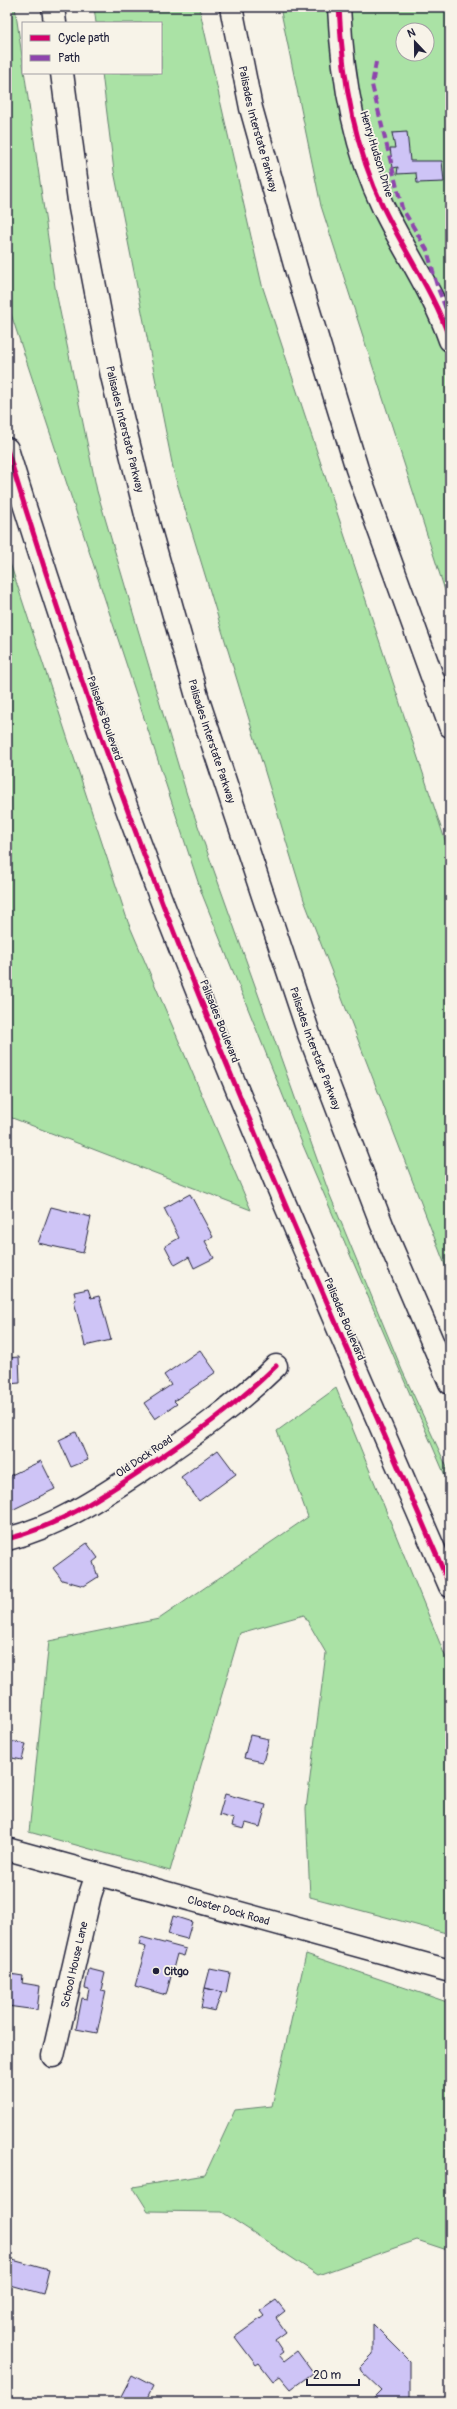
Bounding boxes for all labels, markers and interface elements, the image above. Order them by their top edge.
legend [22,22,162,74]
north arrow [395,22,435,62]
text: N [406,26,418,41]
text: Cycle path [58,31,110,46]
text: Path [58,51,80,66]
street label: Palisades Interstate Parkway [236,65,280,194]
street label: Henry Hudson Drive [357,109,396,199]
street label: Palisades Interstate Parkway [103,365,146,494]
street label: Palisades Boulevard [84,674,125,762]
street label: Palisades Interstate Parkway [185,678,238,805]
street label: Palisades Boulevard [197,978,242,1065]
street label: Palisades Interstate Parkway [287,985,343,1112]
street label: Palisades Boulevard [321,1276,368,1362]
street label: Old Dock Road [113,1433,175,1480]
street label: Closter Dock Road [186,1893,271,1928]
street label: School House Lane [58,1920,91,2009]
place label: Citgo [164,1965,189,1978]
marker: Citgo [151,1966,161,1976]
scale bar [307,2361,359,2387]
text: 20 m [313,2368,342,2383]

